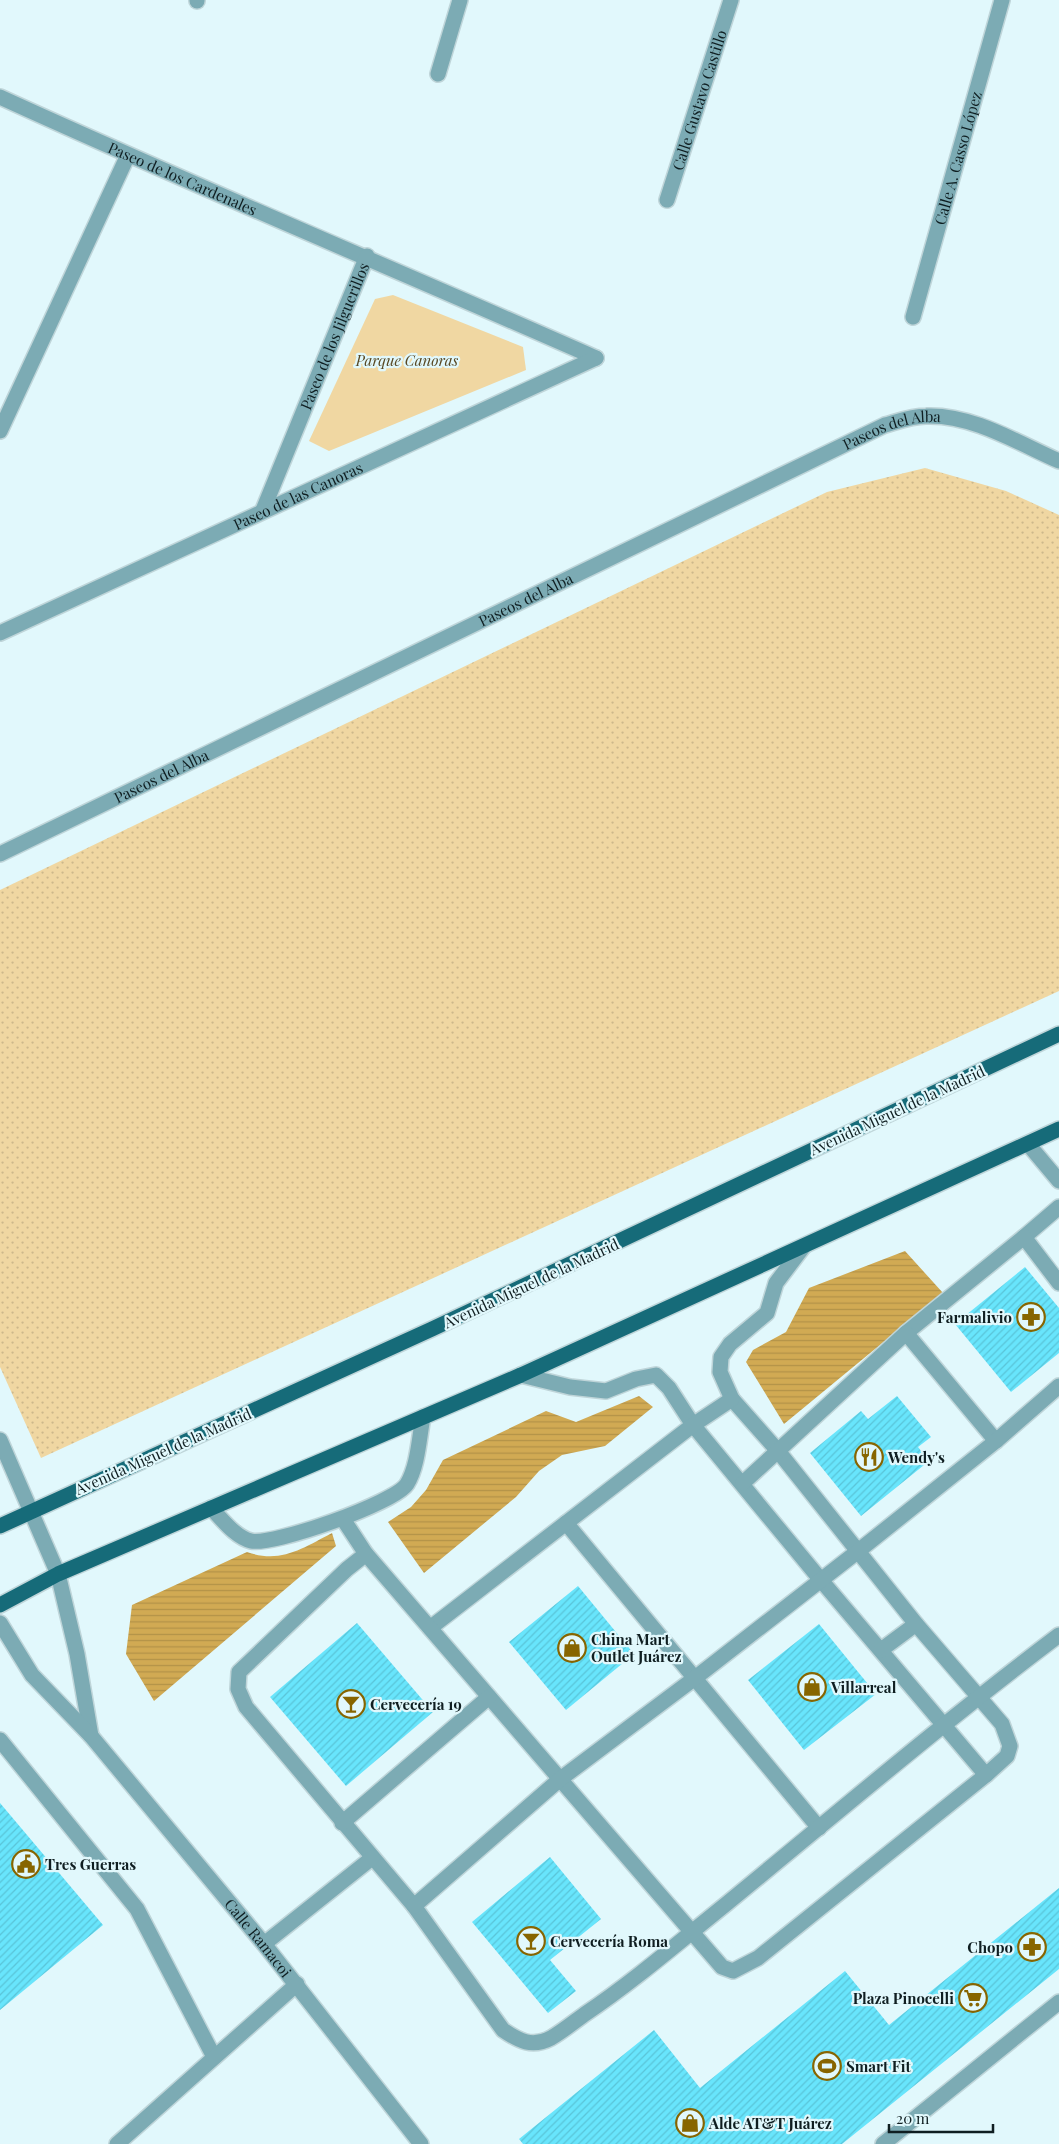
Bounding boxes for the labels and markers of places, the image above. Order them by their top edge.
pharmacy icon: Farmalivio [1016,1302,1046,1332]
place label: Farmalivio [937,1307,1012,1327]
restaurant icon: Wendy's [854,1442,884,1472]
place label: Wendy's [887,1447,945,1467]
place label: China Mart Outlet Juárez [591,1629,682,1666]
shop icon: China Mart Outlet Juárez [557,1633,587,1663]
shop icon: Villarreal [797,1672,827,1702]
place label: Villarreal [830,1677,897,1697]
bar icon: Cervecería 19 [336,1689,366,1719]
place label: Cervecería 19 [370,1694,462,1714]
public building icon: Tres Guerras [11,1849,41,1879]
place label: Tres Guerras [45,1854,136,1874]
bar icon: Cervecería Roma [516,1926,546,1956]
place label: Cervecería Roma [550,1931,668,1951]
pharmacy icon: Chopo [1017,1932,1047,1962]
place label: Chopo [967,1937,1013,1957]
supermarket icon: Plaza Pinocelli [958,1983,988,2013]
place label: Plaza Pinocelli [853,1988,954,2008]
sports icon: Smart Fit [812,2051,842,2081]
place label: Smart Fit [846,2056,911,2076]
shop icon: Alde AT&T Juárez [675,2108,705,2138]
place label: Alde AT&T Juárez [708,2113,832,2133]

